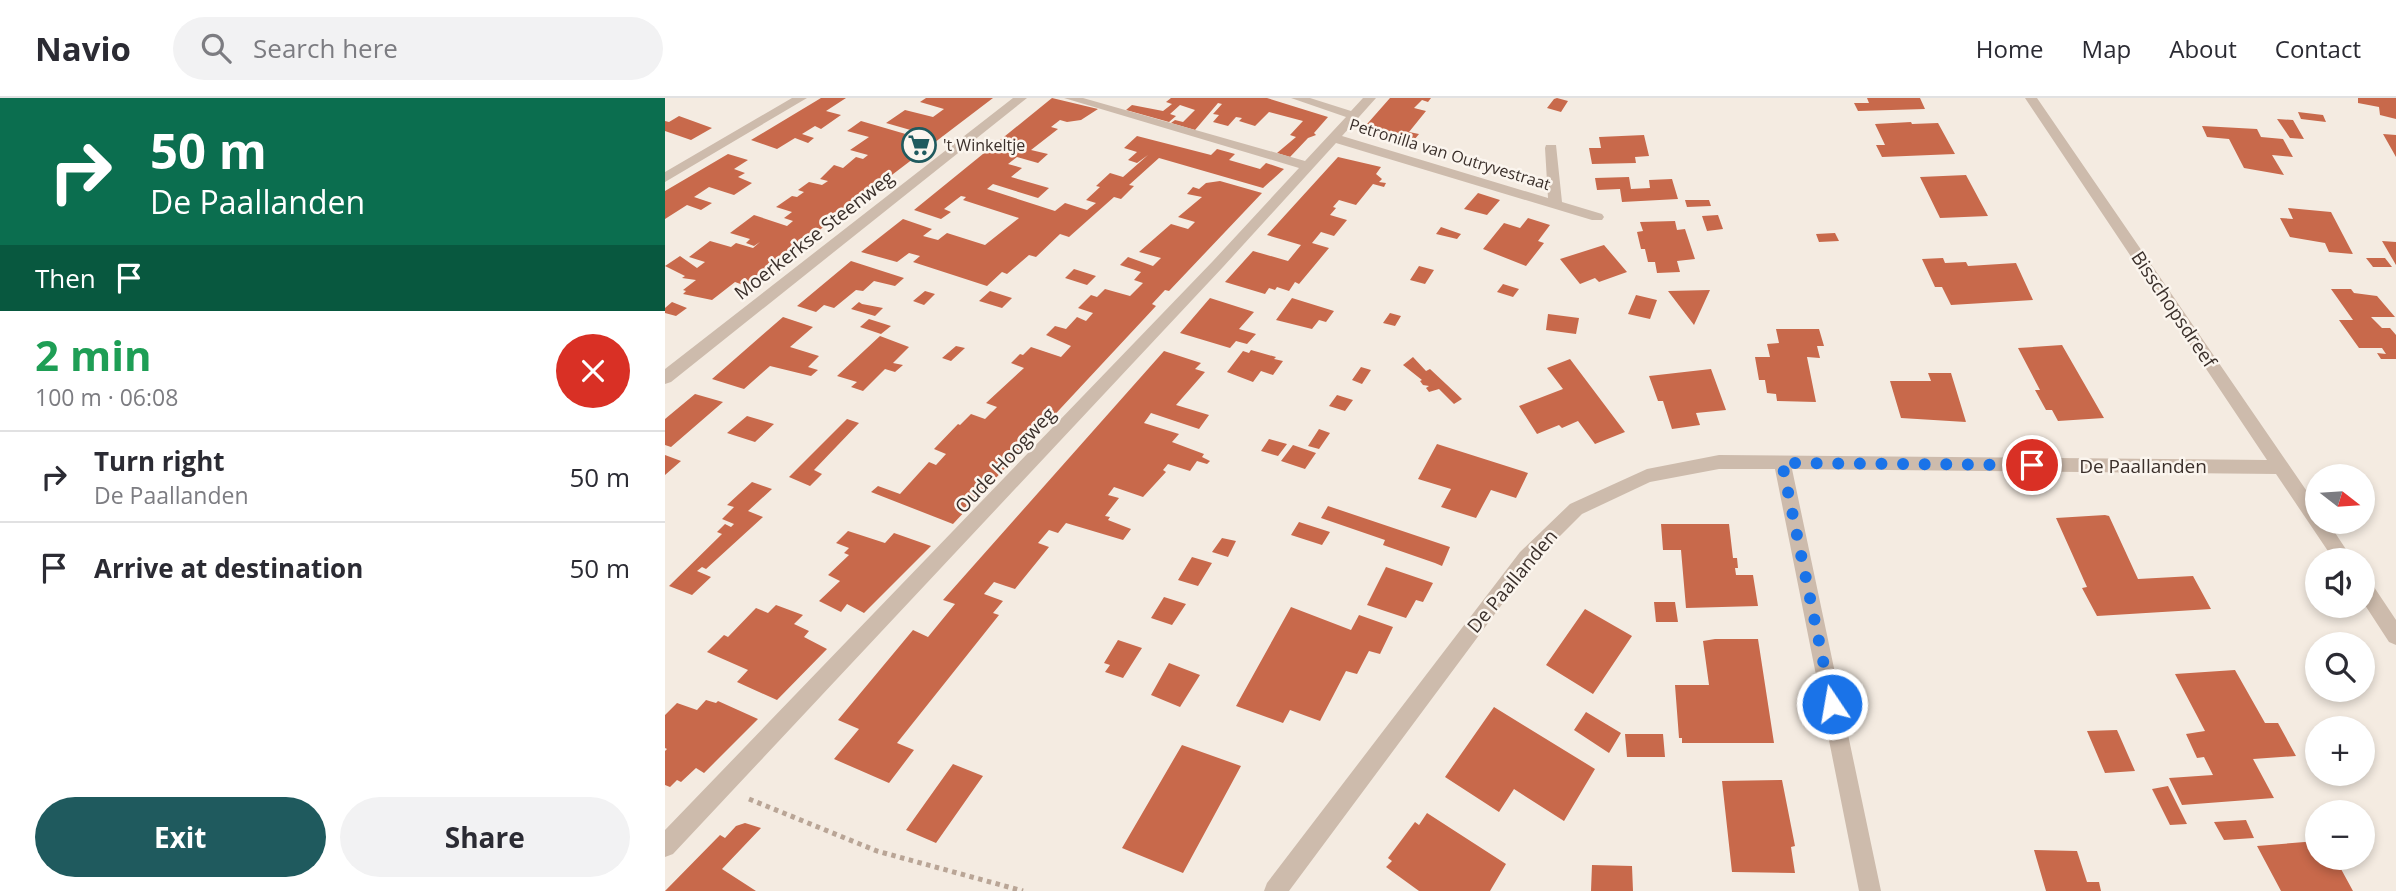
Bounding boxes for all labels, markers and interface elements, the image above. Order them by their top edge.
search box [173,17,663,80]
text: Navio [35,26,131,71]
icon: search [197,29,235,67]
text: Search here [253,30,398,66]
text: Home [1976,32,2044,65]
text: Map [2082,32,2131,65]
text: About [2169,32,2237,65]
text: Contact [2275,32,2361,65]
street label: Petronilla van Outryvestraat [1347,113,1554,195]
text: 50 m [150,117,267,183]
icon: right [35,126,126,217]
supermarket icon: 't Winkeltje [900,126,938,164]
place label: 't Winkeltje [943,134,1025,156]
street label: Moerkerkse Steenweg [729,164,899,306]
text: De Paallanden [150,180,365,223]
street label: Bisschopsdreef [2125,246,2223,374]
icon: arrive [110,259,148,297]
text: Then [35,260,96,296]
text: 2 min [35,326,152,383]
button: close [556,334,630,408]
text: 100 m · 06:08 [35,381,178,413]
street label: Oude Hoogweg [949,401,1061,519]
pin [2002,435,2062,495]
text: Turn right [94,443,225,479]
icon: arrive [2013,446,2051,484]
street label: De Paallanden [2079,453,2207,479]
icon: right [35,458,73,496]
text: 50 m [569,459,630,495]
north arrow [2305,464,2375,534]
map controls [2305,464,2375,870]
text: De Paallanden [94,479,249,511]
street label: De Paallanden [1461,524,1563,638]
button: sound [2305,548,2375,618]
icon: arrive [35,549,73,587]
text: Arrive at destination [94,550,363,586]
text: 50 m [569,550,630,586]
button: search [2305,632,2375,702]
position arrow [1795,667,1869,741]
button: + [2305,716,2375,786]
button: Exit [35,797,326,877]
button: Share [340,797,630,877]
button: − [2305,800,2375,870]

